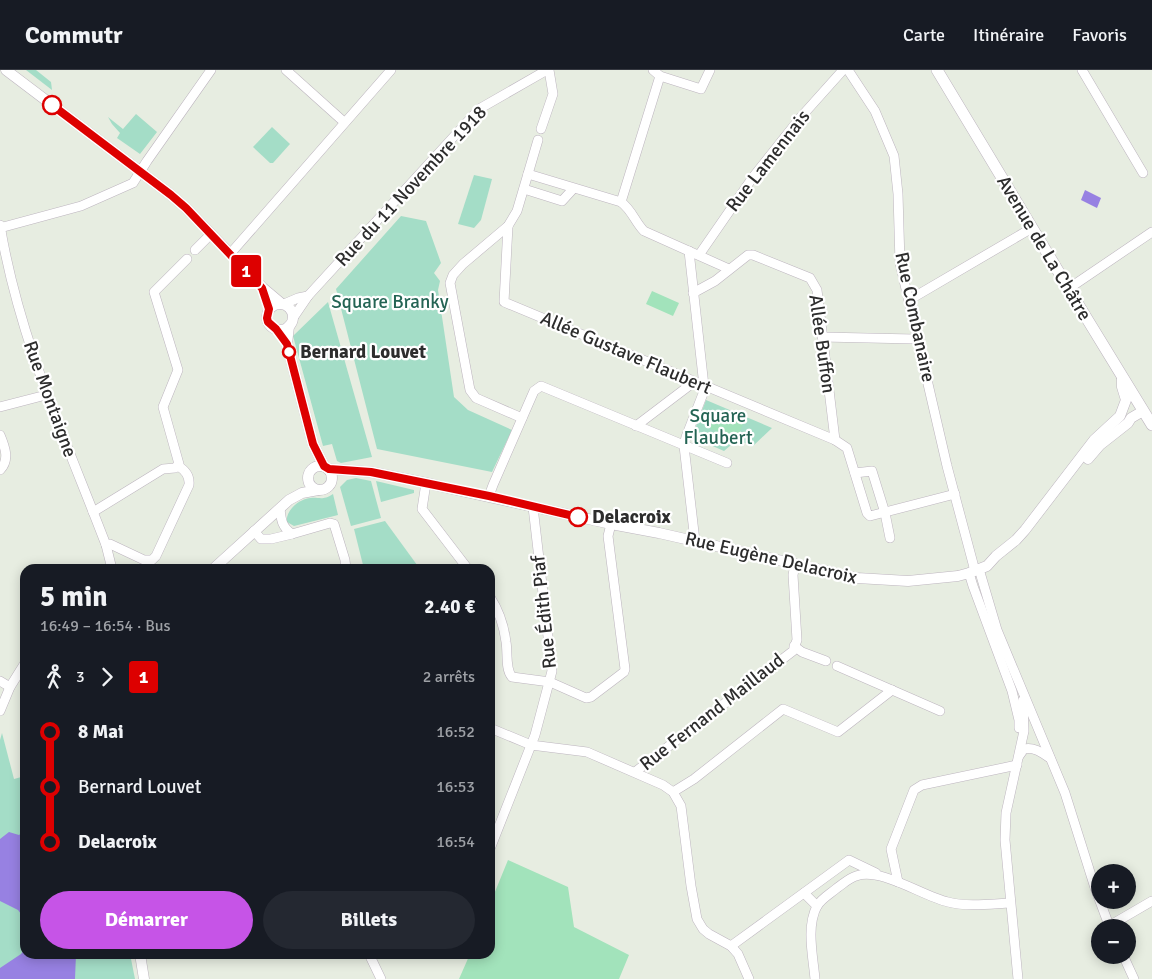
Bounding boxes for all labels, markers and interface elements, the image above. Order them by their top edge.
text: Commutr [25,20,123,50]
text: Carte [903,24,945,46]
text: Itinéraire [973,24,1044,46]
text: Favoris [1072,24,1127,46]
unlabelled marker [42,95,62,115]
street label: Rue du 11 Novembre 1918 [330,101,492,271]
street label: Rue Lamennais [721,105,815,217]
street label: Avenue de La Châtre [991,171,1097,325]
street label: Rue Combanaire [890,250,940,384]
line badge: 1 [230,255,262,287]
text: 1 [241,260,251,282]
park label: Square Branky [331,290,449,314]
street label: Allée Buffon [803,293,841,395]
street label: Allée Gustave Flaubert [537,306,715,400]
street label: Rue Montaigne [18,338,82,460]
place label: Bernard Louvet [300,340,426,364]
marker: Bernard Louvet [282,345,296,359]
park label: Square Flaubert [683,404,753,450]
place label: Delacroix [592,505,672,529]
marker: Delacroix [568,507,588,527]
street label: Rue Eugène Delacroix [683,527,860,590]
street label: Rue Édith Piaf [526,553,562,670]
text: 5 min [40,580,108,614]
text: 2.40 € [424,595,475,619]
text: 16:49 – 16:54 · Bus [40,616,171,636]
street label: Rue Fernand Maillaud [635,648,789,776]
icon: walk [40,663,68,691]
icon: forward [93,663,121,691]
text: 1 [139,666,148,688]
text: 3 [76,667,85,687]
text: 2 arrêts [423,667,475,687]
text: 8 Mai [78,720,124,744]
text: 16:52 [436,722,475,742]
text: Bernard Louvet [78,775,201,799]
text: 16:53 [436,777,475,797]
text: Delacroix [78,830,157,854]
text: 16:54 [436,832,475,852]
map controls [1091,864,1136,964]
button: + [1091,864,1136,909]
button: Démarrer [40,891,253,949]
button: Billets [263,891,475,949]
button: − [1091,919,1136,964]

